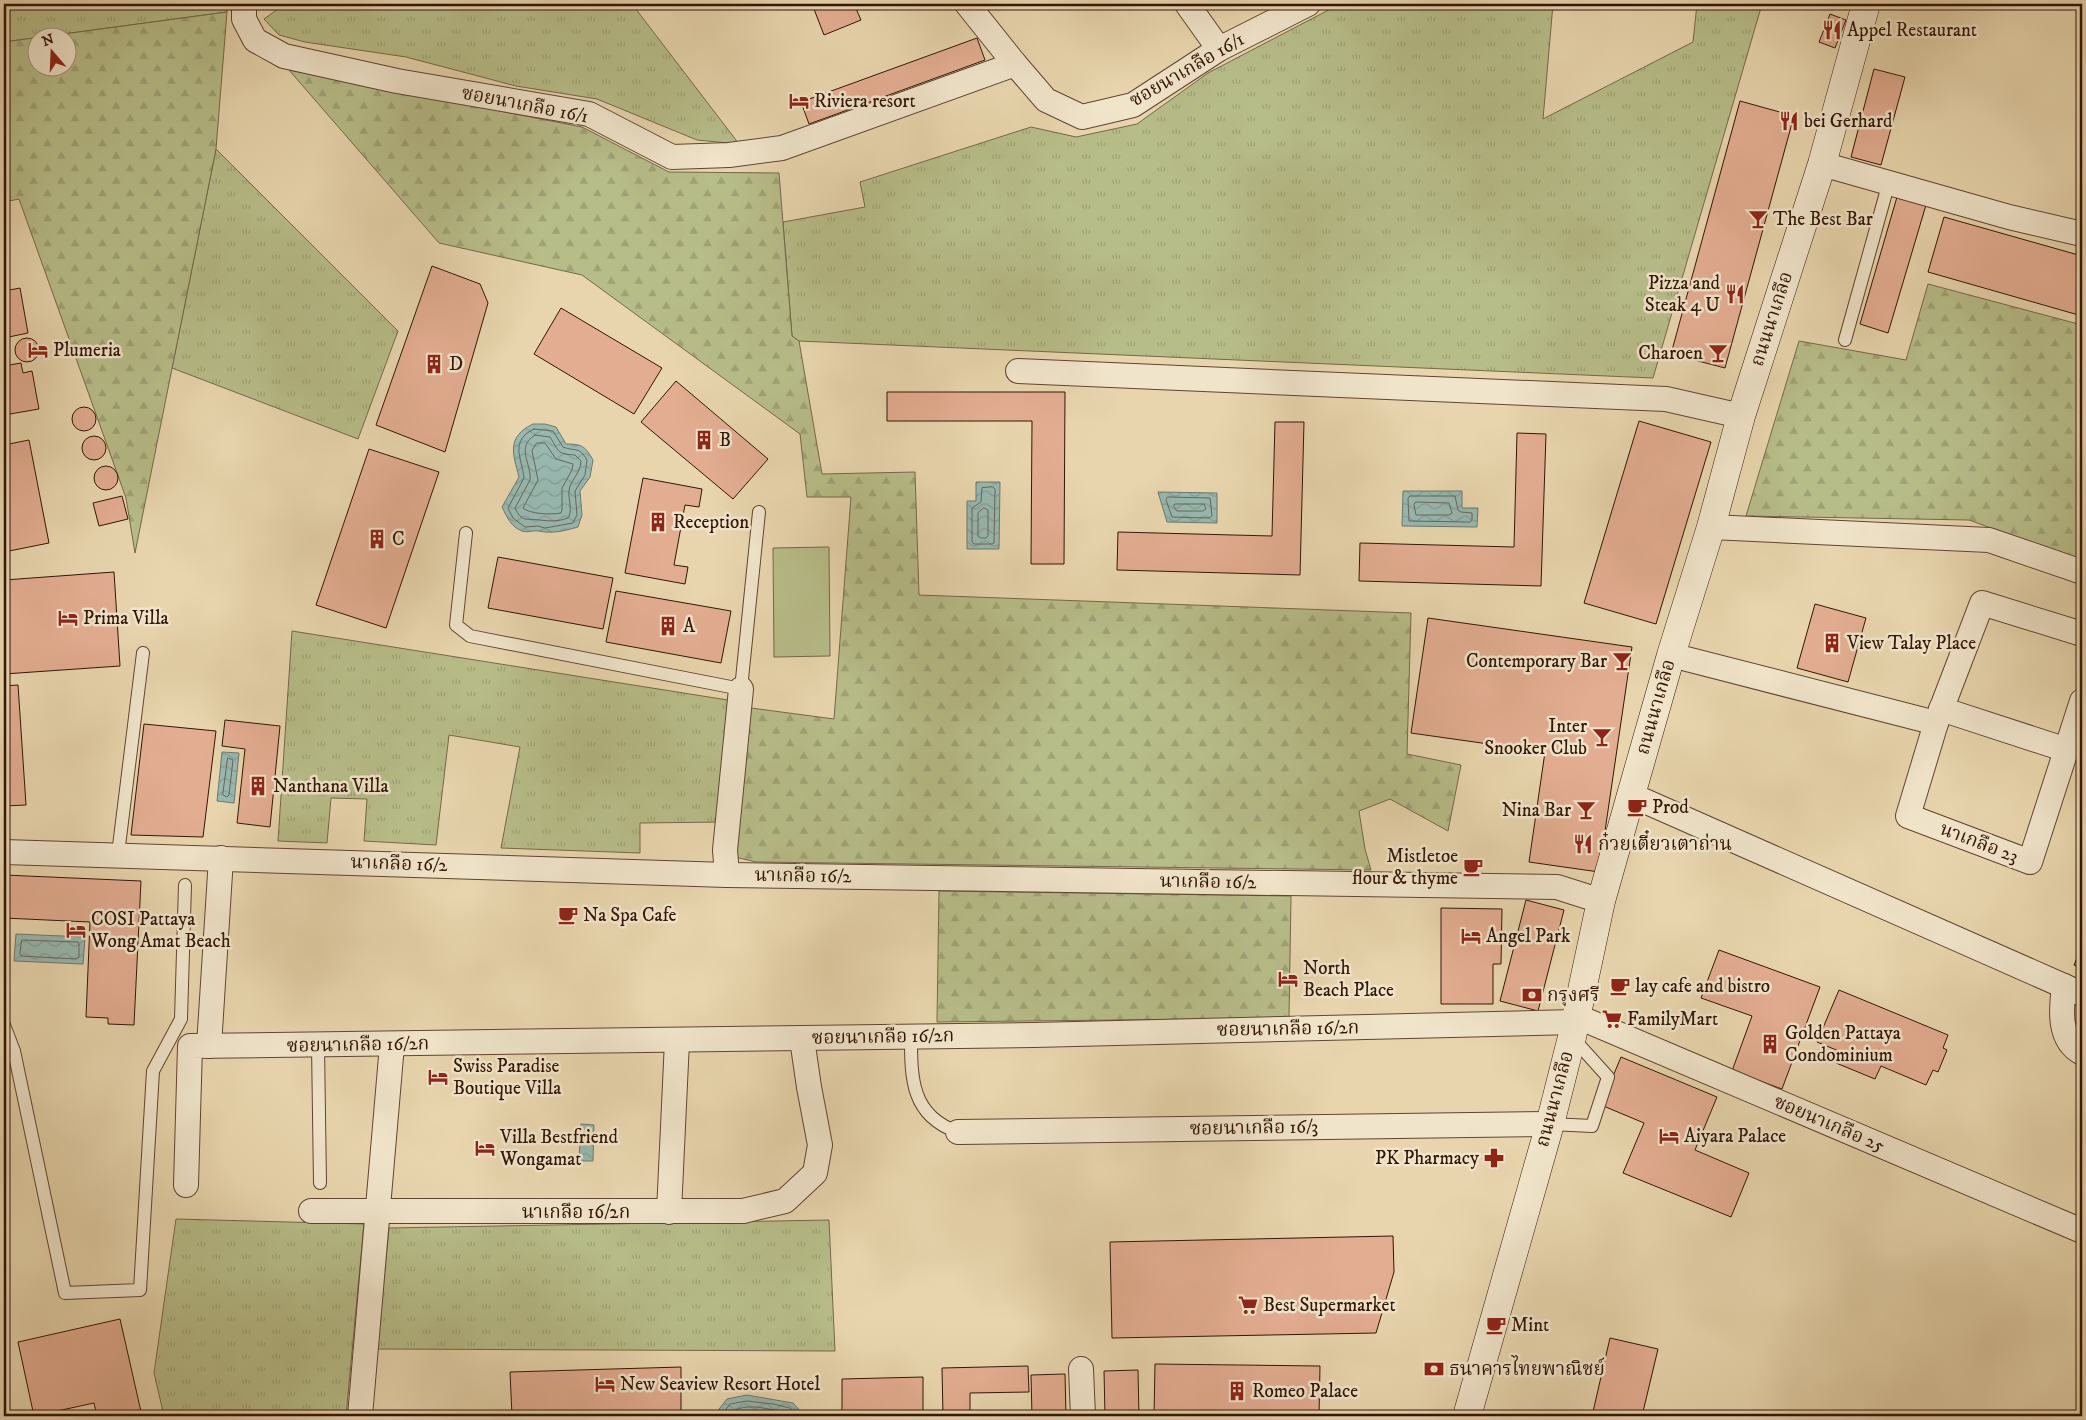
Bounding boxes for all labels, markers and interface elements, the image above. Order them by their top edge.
restaurant icon: Appel Restaurant [1821,19,1843,41]
place label: Appel Restaurant [1847,19,1977,42]
north arrow [28,28,78,78]
street label: ซอยนาเกลือ 16/1 [1126,28,1248,112]
text: N [40,30,57,51]
street label: ซอยนาเกลือ 16/1 [460,81,590,129]
hotel icon: Riviera resort [788,90,810,112]
place label: Riviera resort [814,90,916,113]
restaurant icon: bei Gerhard [1778,110,1800,132]
place label: bei Gerhard [1804,110,1893,133]
bar icon: The Best Bar [1747,208,1769,230]
place label: The Best Bar [1773,208,1873,231]
street label: ถนนนาเกลือ [1746,269,1798,369]
place label: Pizza and Steak 4 U [1645,272,1721,317]
restaurant icon: Pizza and Steak 4 U [1724,283,1746,305]
hotel icon: Plumeria [27,339,49,361]
place label: Plumeria [53,339,121,362]
place label: Charoen [1638,342,1703,365]
bar icon: Charoen [1707,342,1729,364]
building icon: D [423,353,445,375]
place label: D [449,353,463,376]
building icon: B [693,429,715,451]
place label: B [719,429,731,452]
building icon: Reception [647,511,669,533]
place label: Reception [673,511,749,534]
building icon: C [366,528,388,550]
place label: C [392,528,405,551]
hotel icon: Prima Villa [57,607,79,629]
place label: Prima Villa [83,607,169,630]
building icon: A [657,615,679,637]
place label: A [683,615,696,638]
building icon: View Talay Place [1821,632,1843,654]
place label: View Talay Place [1846,632,1976,655]
place label: Contemporary Bar [1466,650,1607,673]
bar icon: Contemporary Bar [1611,650,1633,672]
street label: ถนนนาเกลือ [1631,657,1681,757]
place label: Inter Snooker Club [1484,715,1587,760]
bar icon: Inter Snooker Club [1591,726,1613,748]
building icon: Nanthana Villa [247,775,269,797]
place label: Nanthana Villa [273,775,389,798]
cafe icon: Prod [1626,796,1648,818]
place label: Prod [1652,796,1689,819]
place label: Nina Bar [1502,799,1571,822]
bar icon: Nina Bar [1575,799,1597,821]
street label: นาเกลือ 23 [1937,818,2021,868]
place label: ก๋วยเตี๋ยวเตาถ่าน [1598,829,1732,856]
restaurant icon: ก๋วยเตี๋ยวเตาถ่าน [1572,833,1594,855]
place label: Mistletoe flour & thyme [1352,845,1458,890]
street label: นาเกลือ 16/2 [350,851,449,877]
cafe icon: Mistletoe flour & thyme [1462,856,1484,878]
street label: นาเกลือ 16/2 [754,864,852,888]
street label: นาเกลือ 16/2 [1159,870,1257,894]
cafe icon: Na Spa Cafe [557,904,579,926]
place label: Na Spa Cafe [583,904,677,927]
place label: COSI Pattaya Wong Amat Beach [90,908,231,953]
hotel icon: COSI Pattaya Wong Amat Beach [65,919,87,941]
hotel icon: Angel Park [1460,925,1482,947]
place label: Angel Park [1486,925,1571,948]
place label: North Beach Place [1303,957,1394,1002]
hotel icon: North Beach Place [1277,968,1299,990]
cafe icon: lay cafe and bistro [1609,975,1631,997]
place label: lay cafe and bistro [1635,975,1770,998]
bank icon: กรุงศรี [1521,984,1543,1006]
place label: กรุงศรี [1547,984,1599,1007]
supermarket icon: FamilyMart [1601,1008,1623,1030]
place label: FamilyMart [1627,1008,1718,1031]
street label: ซอยนาเกลือ 16/2ก [1217,1016,1359,1042]
place label: Golden Pattaya Condominium [1785,1022,1901,1067]
street label: ซอยนาเกลือ 16/2ก [812,1024,954,1050]
street label: ซอยนาเกลือ 16/2ก [287,1032,429,1058]
building icon: Golden Pattaya Condominium [1759,1033,1781,1055]
street label: ถนนนาเกลือ [1531,1049,1579,1149]
place label: Swiss Paradise Boutique Villa [453,1055,561,1101]
hotel icon: Swiss Paradise Boutique Villa [427,1066,449,1088]
street label: ซอยนาเกลือ 25 [1770,1090,1888,1158]
street label: ซอยนาเกลือ 16/3 [1189,1115,1319,1141]
hotel icon: Aiyara Palace [1658,1125,1680,1147]
place label: Aiyara Palace [1684,1125,1786,1148]
place label: Villa Bestfriend Wongamat [499,1126,618,1171]
hotel icon: Villa Bestfriend Wongamat [474,1137,496,1159]
place label: PK Pharmacy [1375,1147,1480,1170]
pharmacy icon: PK Pharmacy [1483,1147,1505,1169]
street label: นาเกลือ 16/2ก [522,1201,630,1224]
supermarket icon: Best Supermarket [1237,1294,1259,1316]
place label: Best Supermarket [1263,1294,1396,1317]
cafe icon: Mint [1485,1314,1507,1336]
place label: Mint [1511,1314,1549,1337]
place label: ธนาคารไทยพาณิชย์ [1449,1355,1605,1381]
bank icon: ธนาคารไทยพาณิชย์ [1423,1358,1445,1380]
hotel icon: New Seaview Resort Hotel [594,1373,616,1395]
place label: New Seaview Resort Hotel [620,1373,820,1396]
building icon: Romeo Palace [1226,1380,1248,1402]
place label: Romeo Palace [1252,1380,1358,1403]

